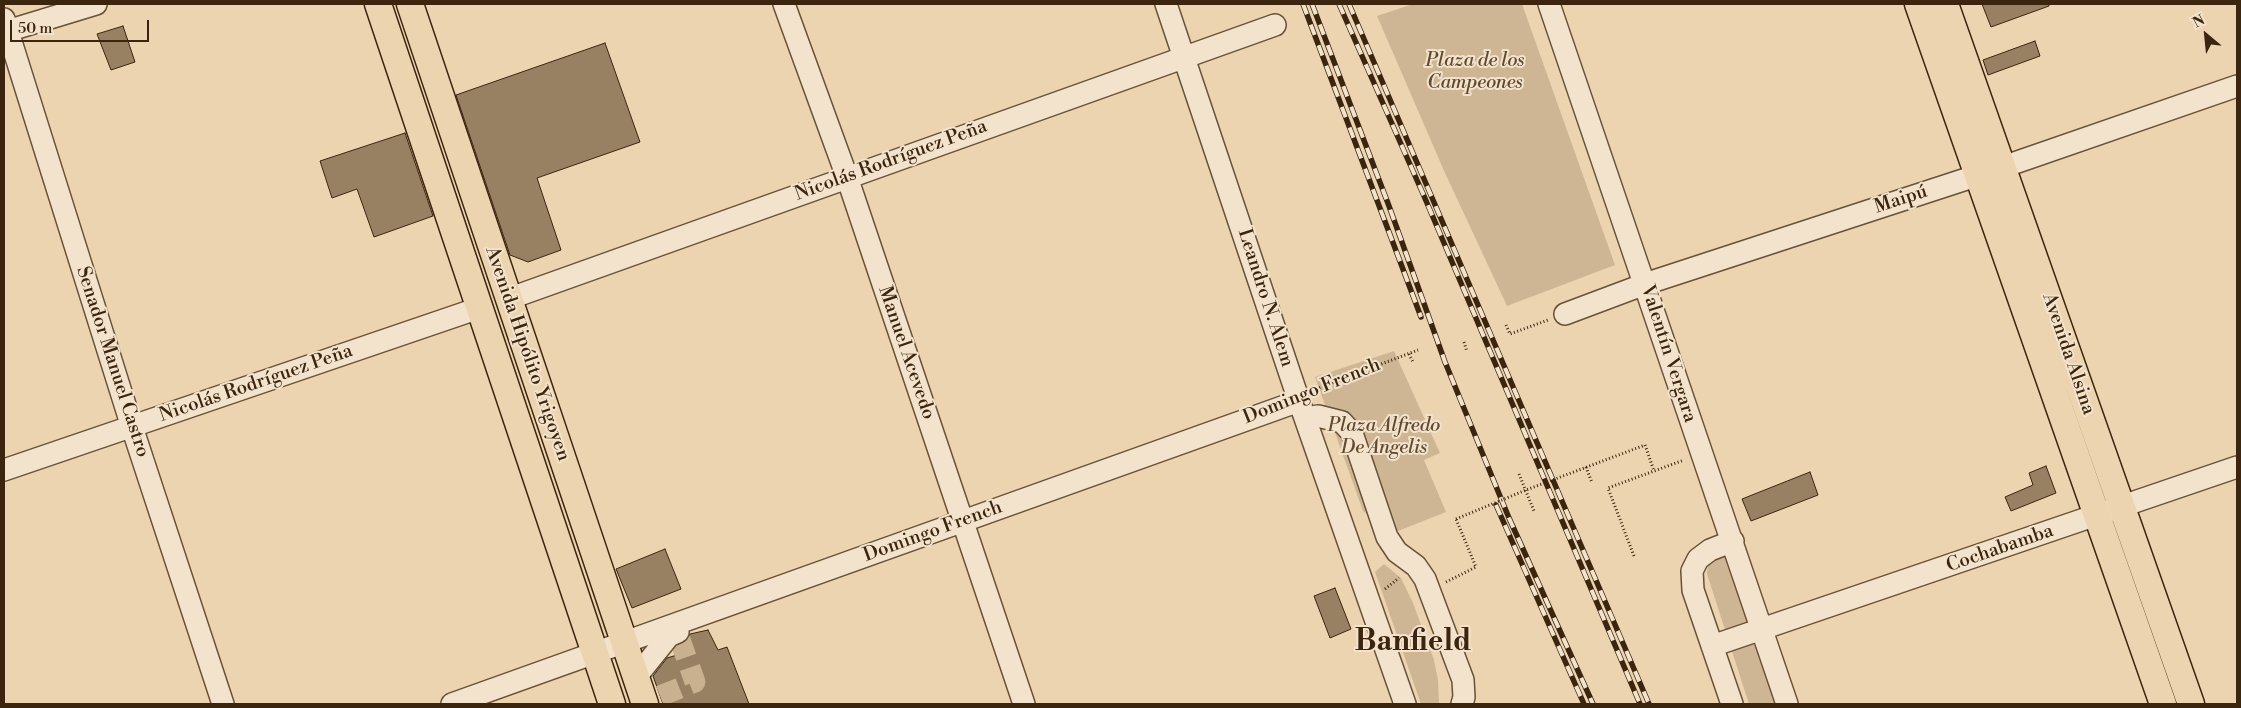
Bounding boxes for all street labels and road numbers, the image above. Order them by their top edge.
street label: Nicolás Rodríguez Peña [792,116,990,206]
street label: Maipú [1872,181,1930,219]
street label: Leandro N. Alem [1232,226,1298,370]
street label: Avenida Hipólito Yrigoyen [480,244,574,464]
street label: Senador Manuel Castro [70,264,154,460]
street label: Valentín Vergara [1635,282,1701,426]
street label: Manuel Acevedo [873,283,939,423]
street label: Avenida Alsina [2037,290,2099,418]
street label: Nicolás Rodríguez Peña [156,340,356,428]
street label: Domingo French [1240,354,1384,430]
street label: Domingo French [860,496,1006,568]
street label: Cochabamba [1944,520,2056,578]

